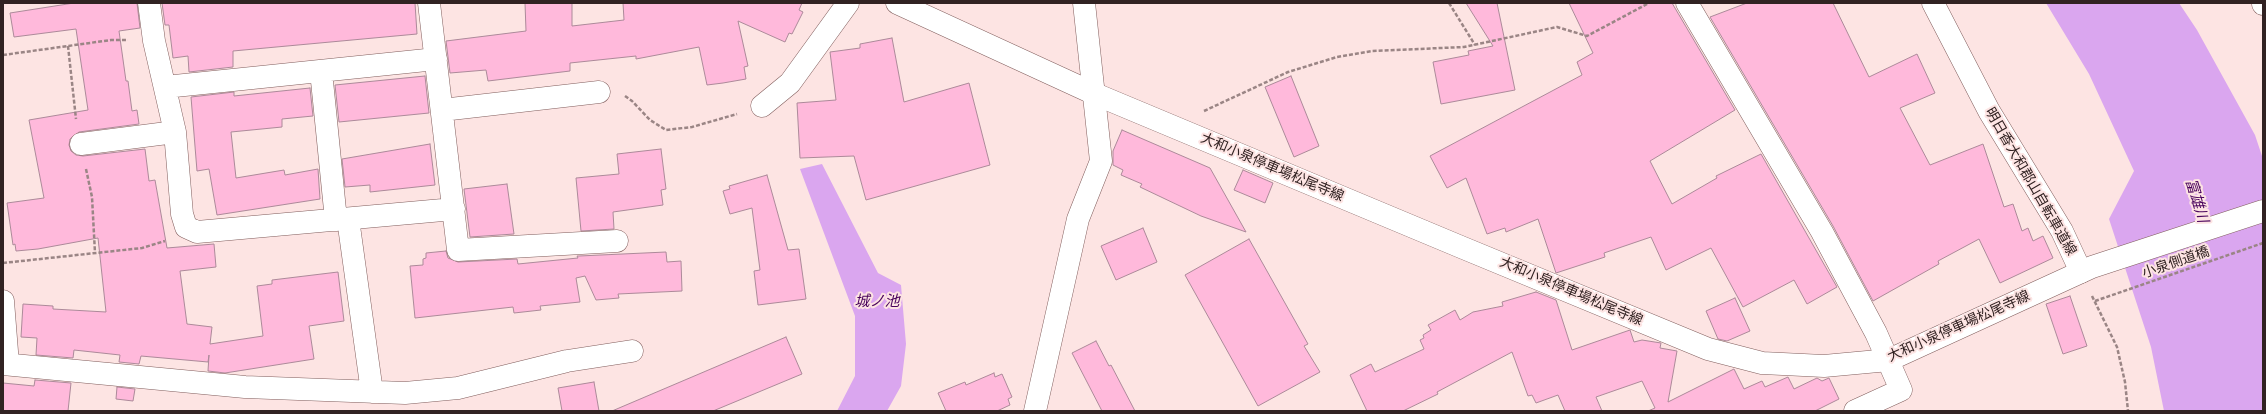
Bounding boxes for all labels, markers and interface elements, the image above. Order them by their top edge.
street label: 明日香大和郡山自転車道線 [1981,105,2079,259]
street label: 大和小泉停車場松尾寺線 [1198,130,1346,206]
water label: 富雄川 [2181,177,2211,225]
street label: 小泉側道橋 [2140,244,2212,282]
street label: 大和小泉停車場松尾寺線 [1497,254,1645,330]
street label: 大和小泉停車場松尾寺線 [1885,288,2033,366]
water label: 城ノ池 [855,293,899,311]

